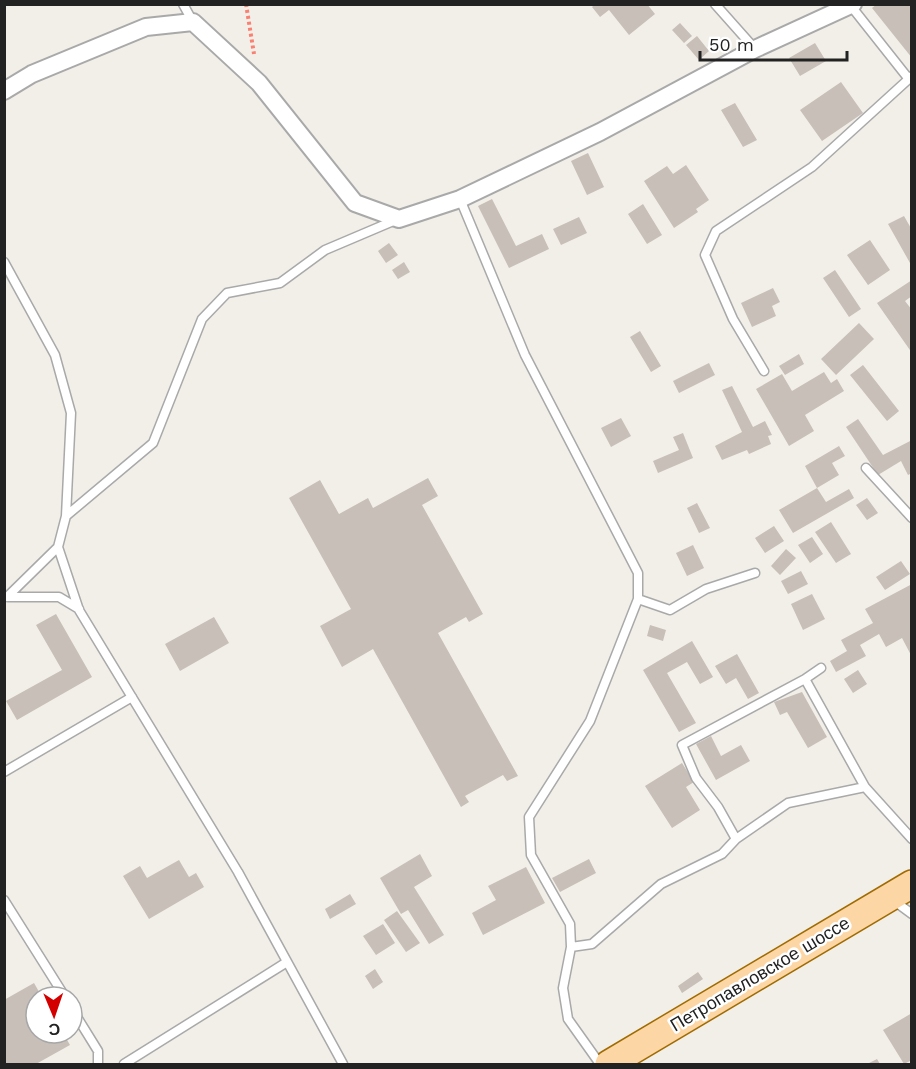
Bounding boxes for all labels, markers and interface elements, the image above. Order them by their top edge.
scale bar [700,24,847,62]
text: 50 m [709,34,754,55]
street label: Петропавловское шоссе [666,912,853,1035]
north arrow [24,985,84,1045]
text: С [48,1020,61,1039]

